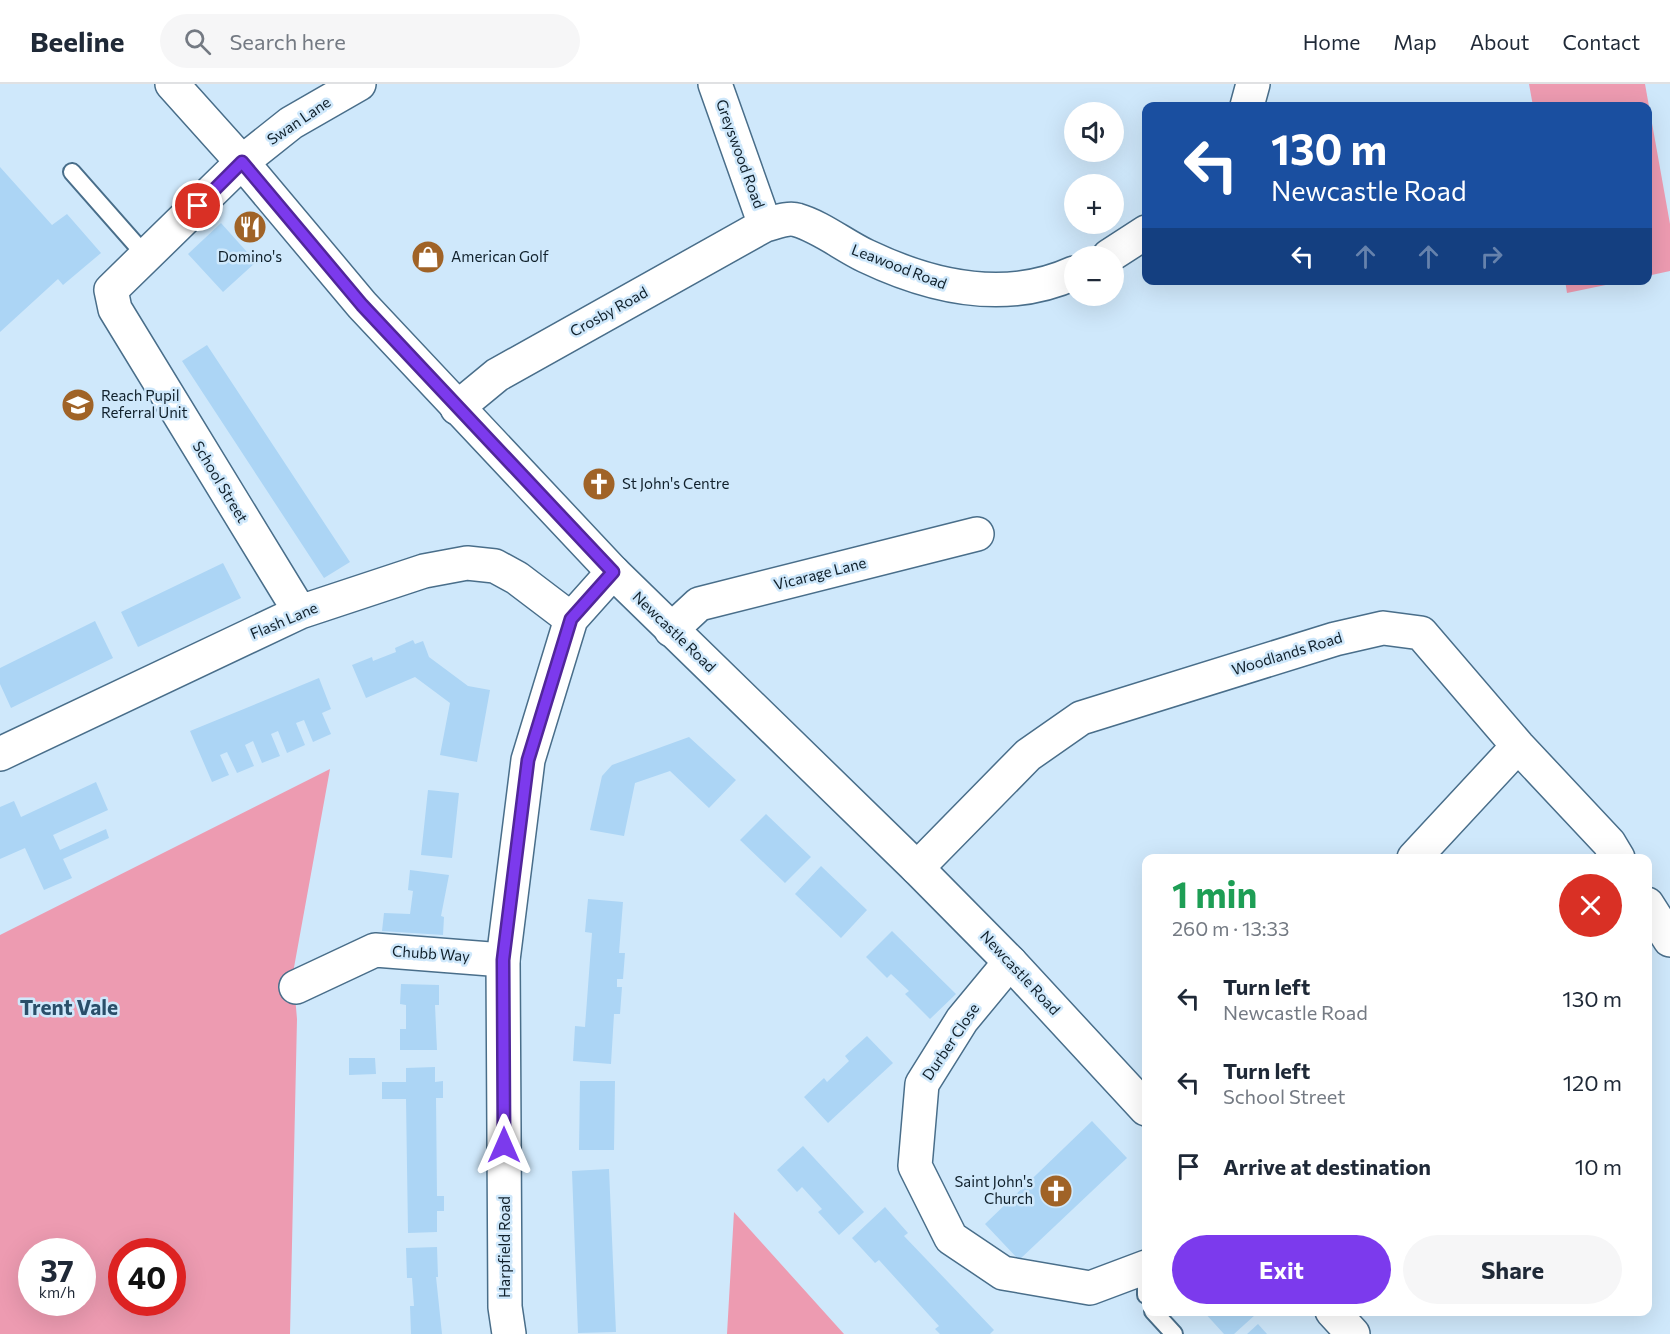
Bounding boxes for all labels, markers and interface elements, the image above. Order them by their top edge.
search box [160,14,580,68]
text: Beeline [30,24,124,58]
icon: search [181,25,214,58]
text: Search here [229,28,346,55]
text: Home [1303,29,1360,54]
text: Map [1393,29,1437,54]
text: About [1470,29,1529,54]
text: Contact [1562,29,1640,54]
street label: Swan Lane [263,92,334,148]
street label: Greyswood Road [713,97,769,211]
map controls [1064,102,1124,306]
button: sound [1064,102,1124,162]
text: 130 m [1271,122,1387,174]
icon: left [1172,126,1250,204]
button: + [1064,174,1124,234]
text: Newcastle Road [1271,174,1466,207]
pin [172,180,223,231]
icon: arrive [181,189,214,222]
restaurant icon: Domino's [232,209,268,245]
shop icon: American Golf [410,239,446,275]
street label: Leawood Road [849,240,949,292]
icon: left [1286,240,1319,273]
icon: ahead [1349,240,1382,273]
icon: ahead [1412,240,1445,273]
icon: right [1475,240,1508,273]
button: − [1064,246,1124,306]
place label: Domino's [218,247,282,265]
place label: American Golf [451,247,549,265]
street label: Crosby Road [567,282,650,340]
place label: Reach Pupil Referral Unit [101,386,188,421]
school or university icon: Reach Pupil Referral Unit [60,387,96,423]
street label: School Street [189,437,252,525]
church icon: St John's Centre [581,466,617,502]
place label: St John's Centre [622,474,730,492]
street label: Vicarage Lane [772,553,868,593]
street label: Newcastle Road [629,587,720,675]
street label: Flash Lane [247,598,320,642]
street label: Woodlands Road [1229,628,1344,678]
text: 1 min [1172,871,1257,915]
button: close [1559,874,1622,937]
text: 260 m · 13:33 [1172,916,1289,940]
street label: Newcastle Road [977,926,1064,1018]
street label: Chubb Way [392,941,471,965]
text: Turn left [1223,973,1310,1000]
icon: left [1172,982,1205,1015]
text: 130 m [1562,985,1622,1012]
district label: Trent Vale [20,994,118,1019]
street label: Durber Close [918,1000,982,1083]
text: Newcastle Road [1223,1000,1368,1024]
text: Turn left [1223,1057,1310,1084]
icon: left [1172,1066,1205,1099]
text: 120 m [1563,1069,1622,1096]
text: School Street [1223,1084,1345,1108]
position arrow [472,1113,536,1177]
icon: arrive [1172,1150,1205,1183]
text: Arrive at destination [1223,1153,1431,1180]
text: 10 m [1575,1153,1622,1180]
place label: Saint John's Church [955,1172,1033,1207]
church icon: Saint John's Church [1038,1173,1074,1209]
street label: Harpfield Road [495,1196,513,1298]
button: Exit [1172,1235,1391,1304]
button: Share [1403,1235,1622,1304]
speed limit sign: 40 [108,1238,186,1316]
text: 37 [40,1251,74,1288]
text: km/h [39,1283,75,1301]

